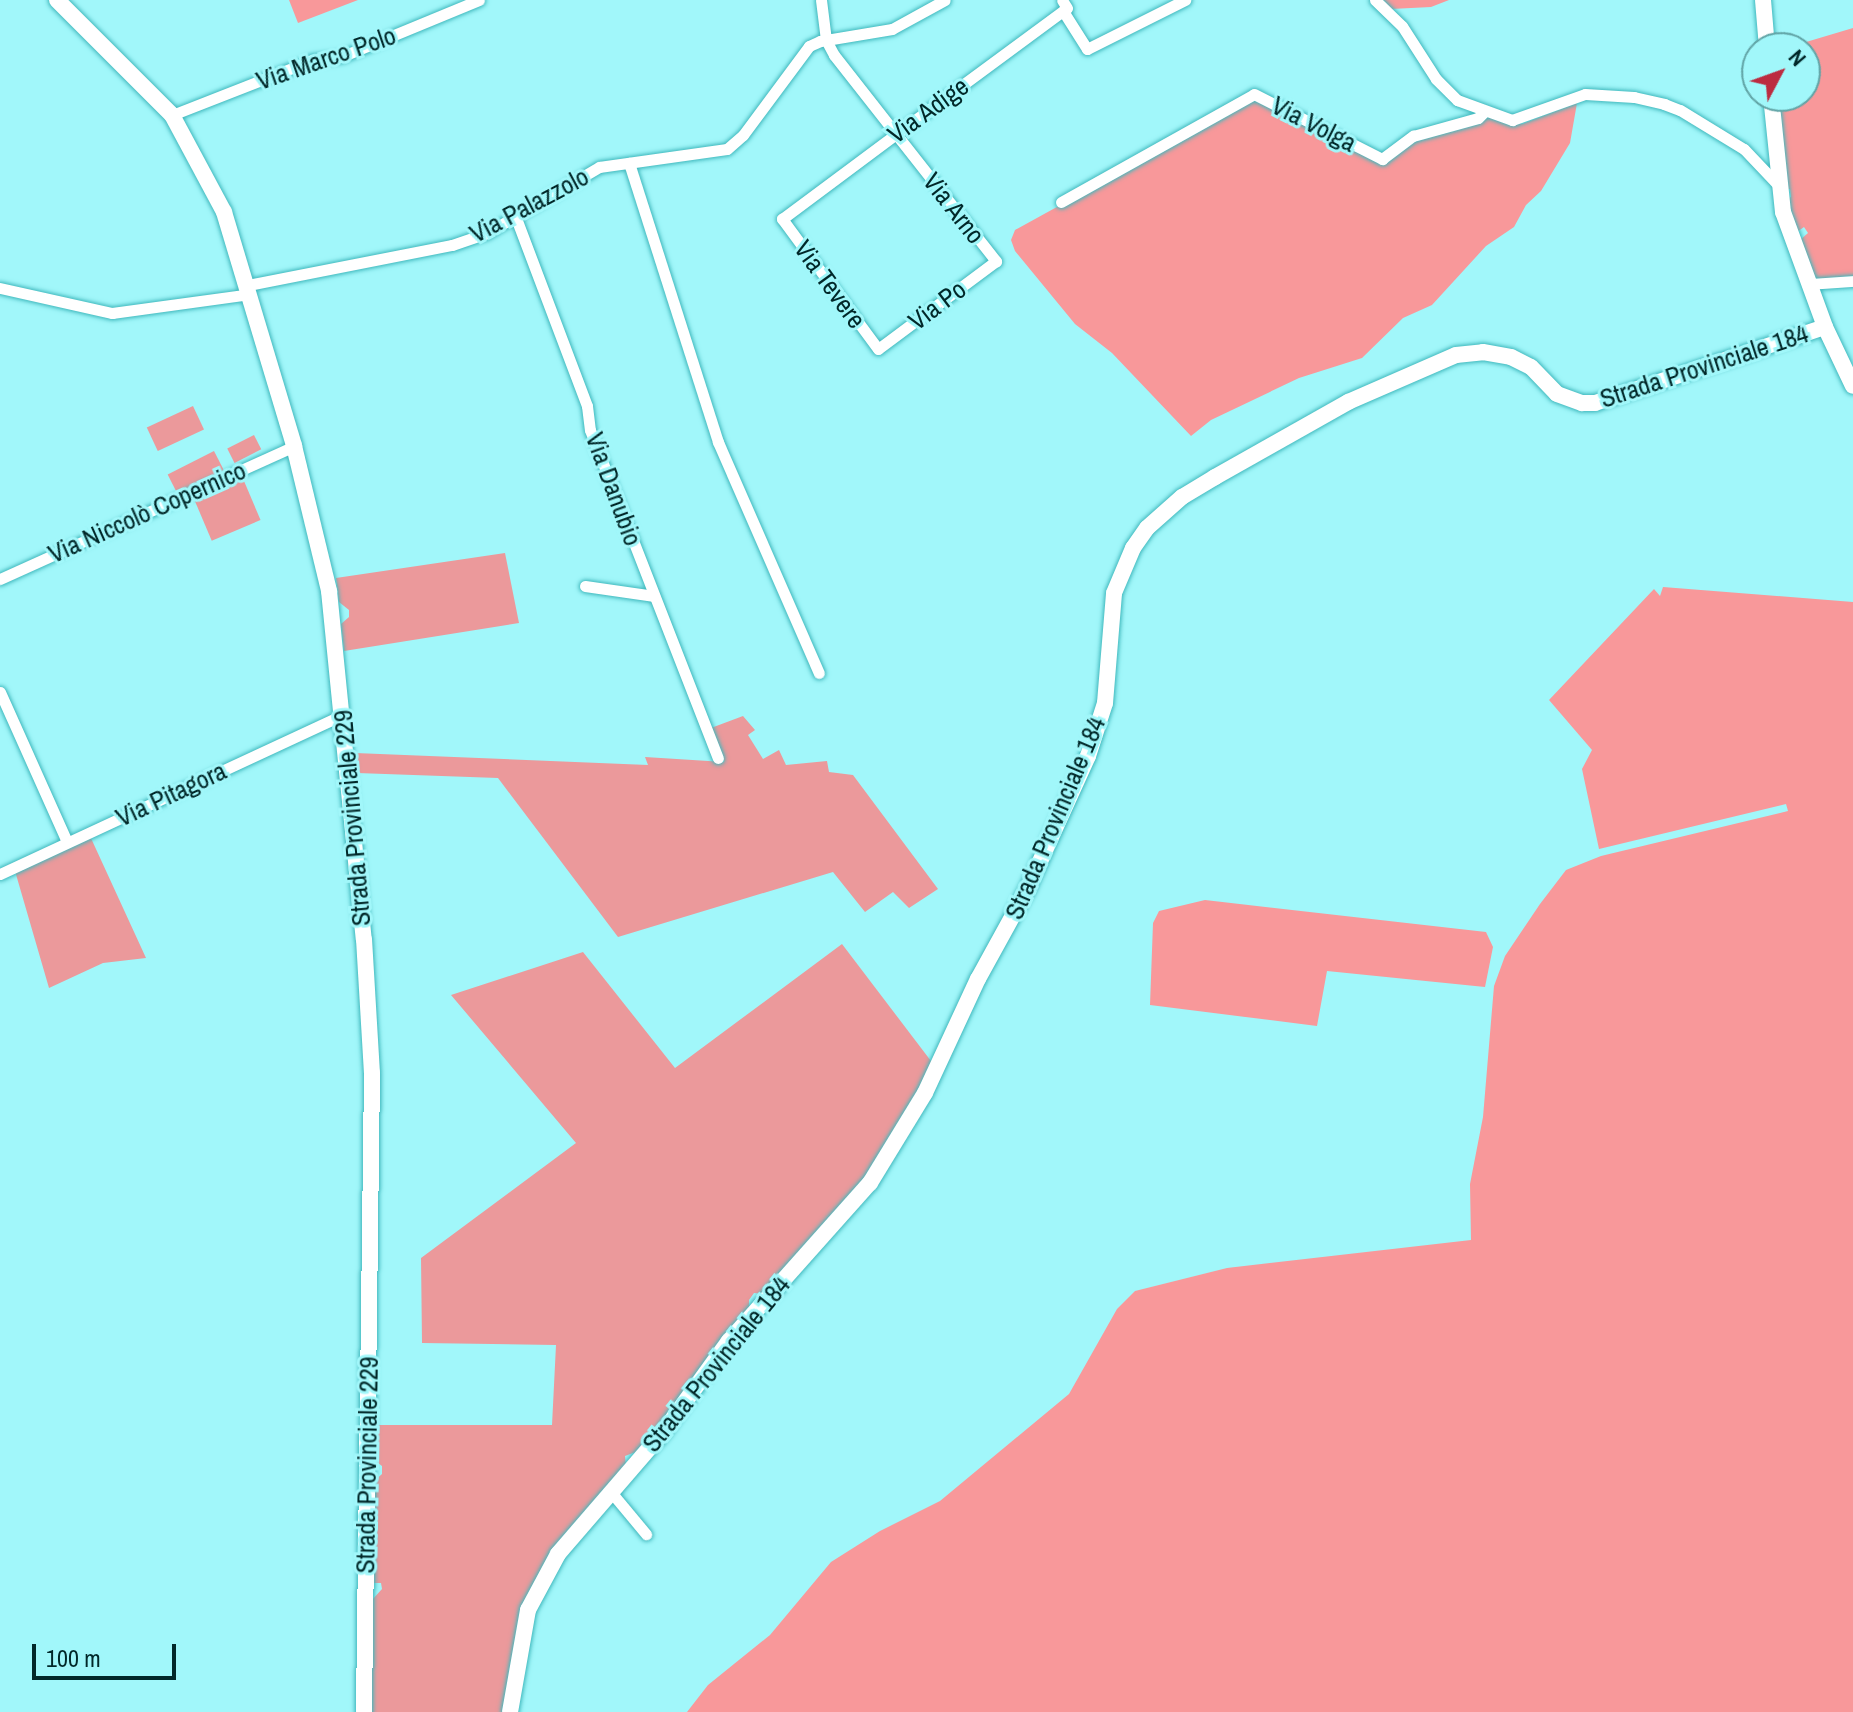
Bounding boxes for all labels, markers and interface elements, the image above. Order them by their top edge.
street label: Via Marco Polo [252,20,400,96]
north arrow [1741,32,1821,112]
text: N [1782,43,1813,72]
street label: Via Adige [881,70,975,150]
street label: Via Volga [1266,89,1362,159]
street label: Via Palazzolo [464,161,594,249]
street label: Via Arno [916,166,992,250]
street label: Via Tevere [788,234,872,334]
street label: Via Po [902,273,972,337]
street label: Strada Provinciale 184 [1596,318,1812,414]
street label: Via Danubio [579,428,649,550]
street label: Via Niccolò Copernico [43,454,251,570]
street label: Strada Provinciale 229 [327,709,377,927]
street label: Strada Provinciale 184 [998,712,1112,924]
street label: Via Pitagora [111,755,231,833]
street label: Strada Provinciale 184 [636,1270,796,1458]
street label: Strada Provinciale 229 [350,1356,384,1574]
scale bar [36,1628,180,1678]
text: 100 m [46,1642,101,1674]

